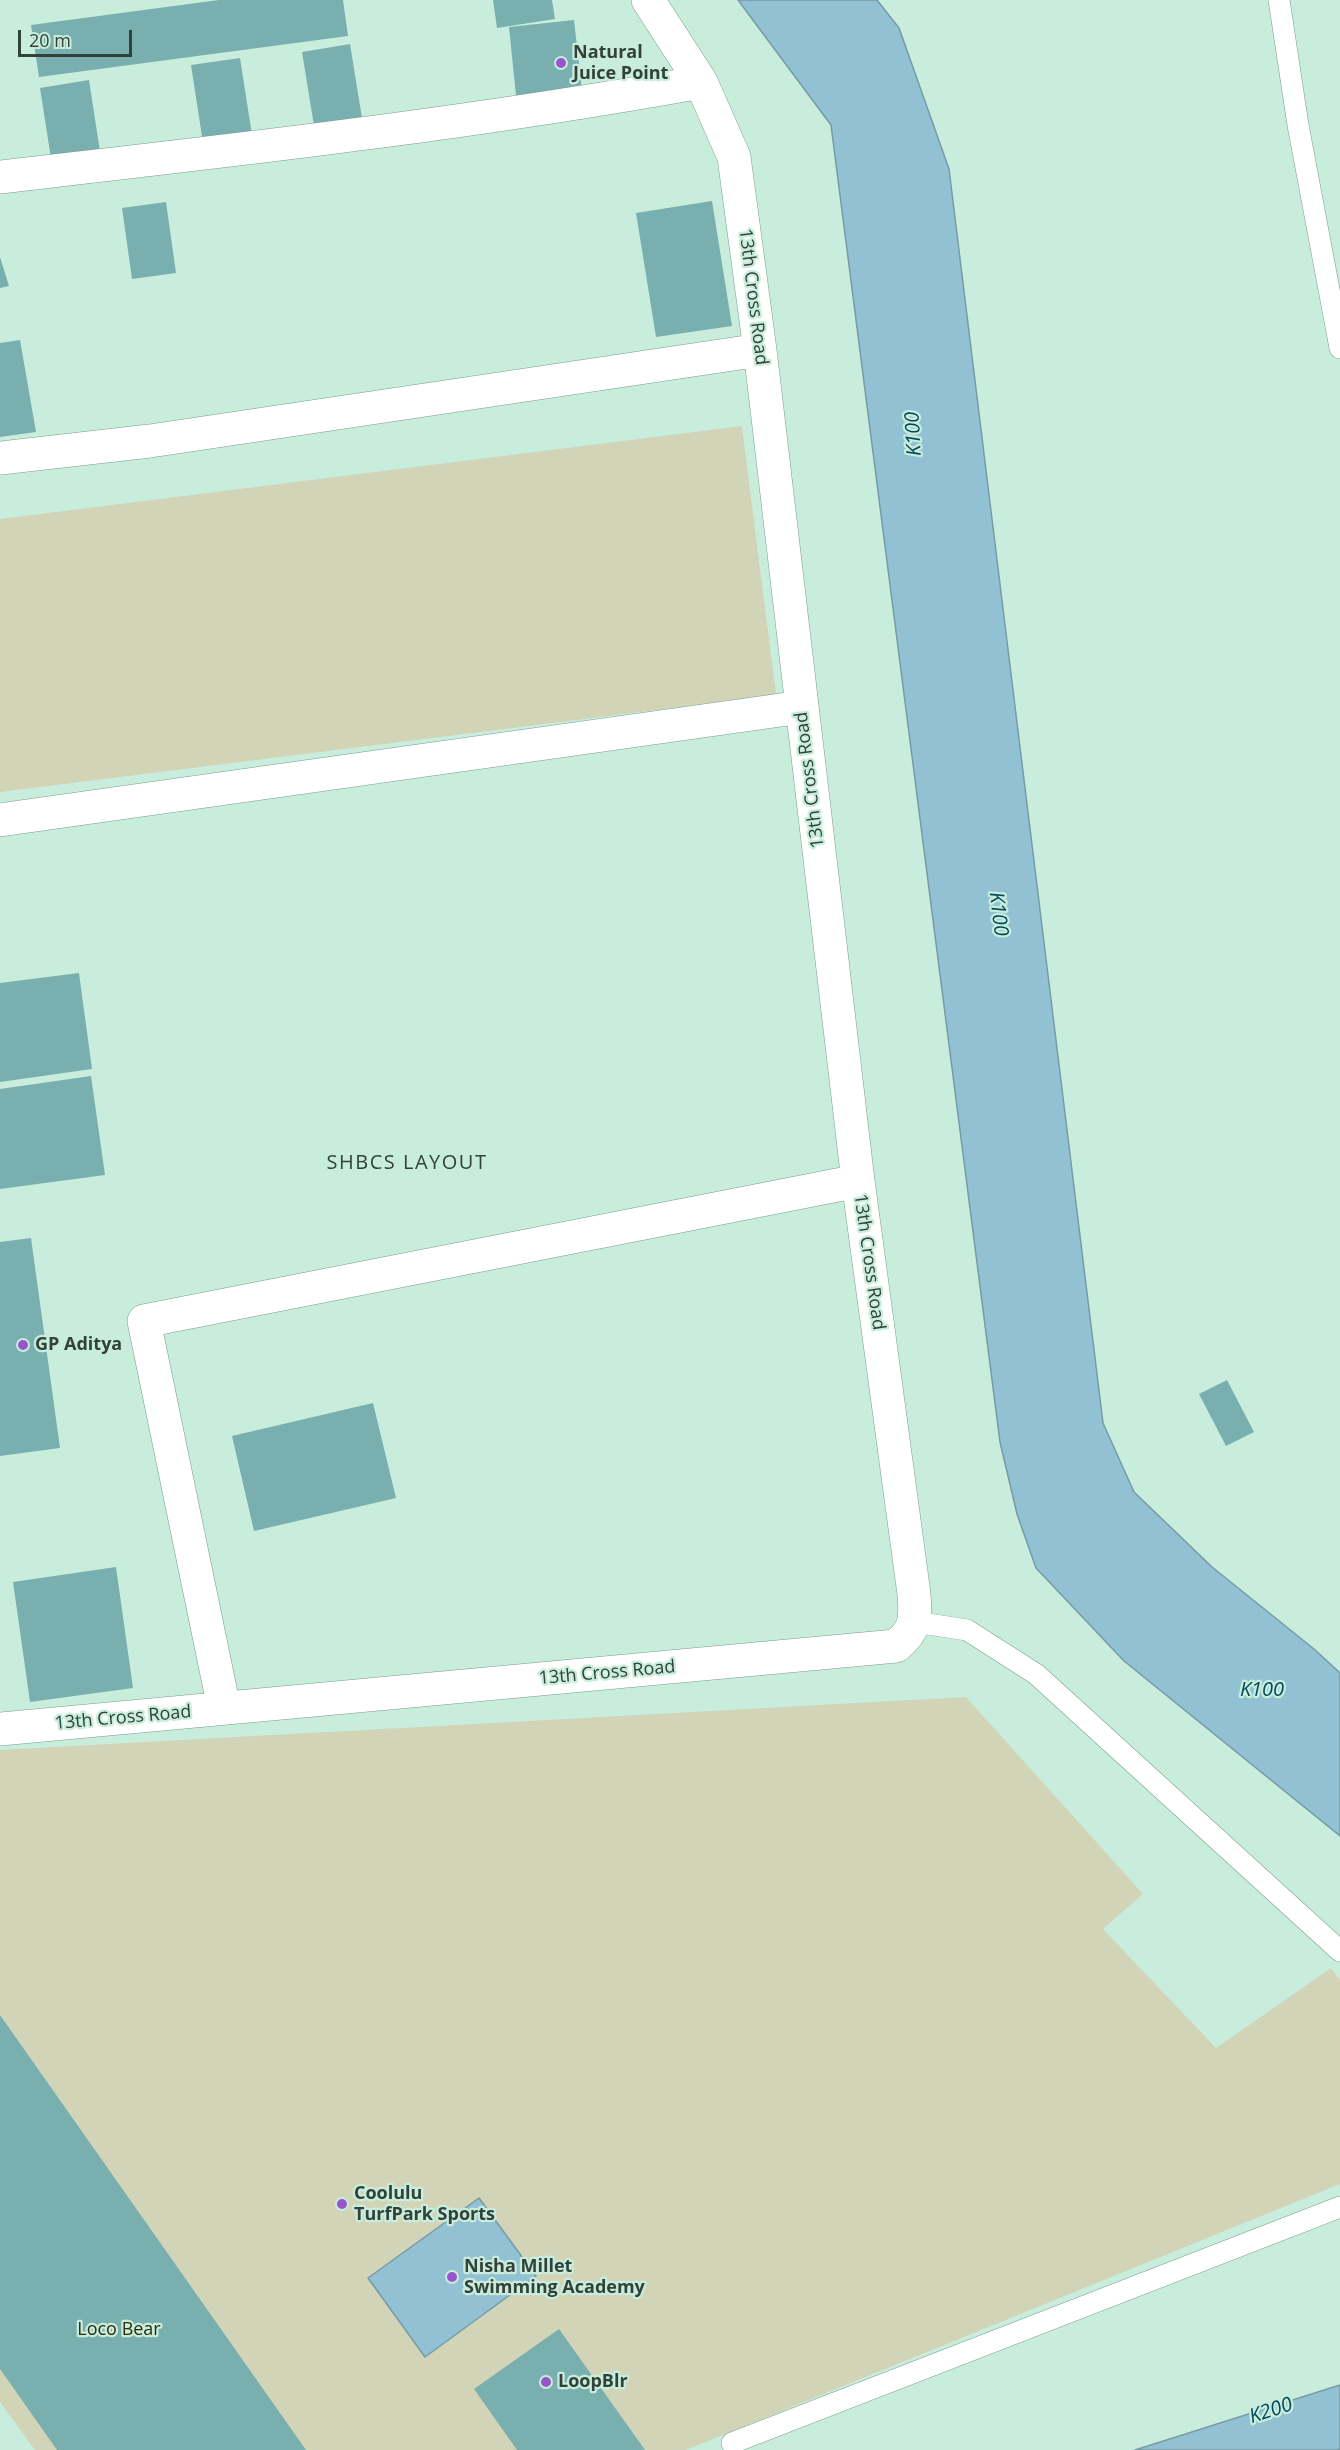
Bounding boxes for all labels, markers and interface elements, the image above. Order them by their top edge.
scale bar [21,18,135,56]
text: 20 m [29,28,71,52]
place label: Natural Juice Point [573,42,668,84]
marker: Natural Juice Point [554,56,568,70]
street label: 13th Cross Road [734,228,772,366]
water label: K100 [901,411,927,457]
street label: 13th Cross Road [791,711,829,849]
water label: K100 [983,891,1013,937]
district label: SHBCS LAYOUT [327,1151,487,1175]
street label: 13th Cross Road [849,1193,889,1331]
place label: GP Aditya [35,1334,122,1356]
marker: GP Aditya [16,1338,30,1352]
street label: 13th Cross Road [538,1656,676,1690]
water label: K100 [1240,1678,1284,1702]
street label: 13th Cross Road [54,1701,192,1735]
place label: Coolulu TurfPark Sports [354,2183,495,2226]
marker: Coolulu TurfPark Sports [335,2197,349,2211]
place label: Nisha Millet Swimming Academy [464,2256,645,2298]
marker: Nisha Millet Swimming Academy [445,2270,459,2284]
park label: Loco Bear [77,2319,161,2341]
place label: LoopBlr [558,2371,628,2393]
marker: LoopBlr [539,2375,553,2389]
water label: K200 [1246,2393,1296,2429]

